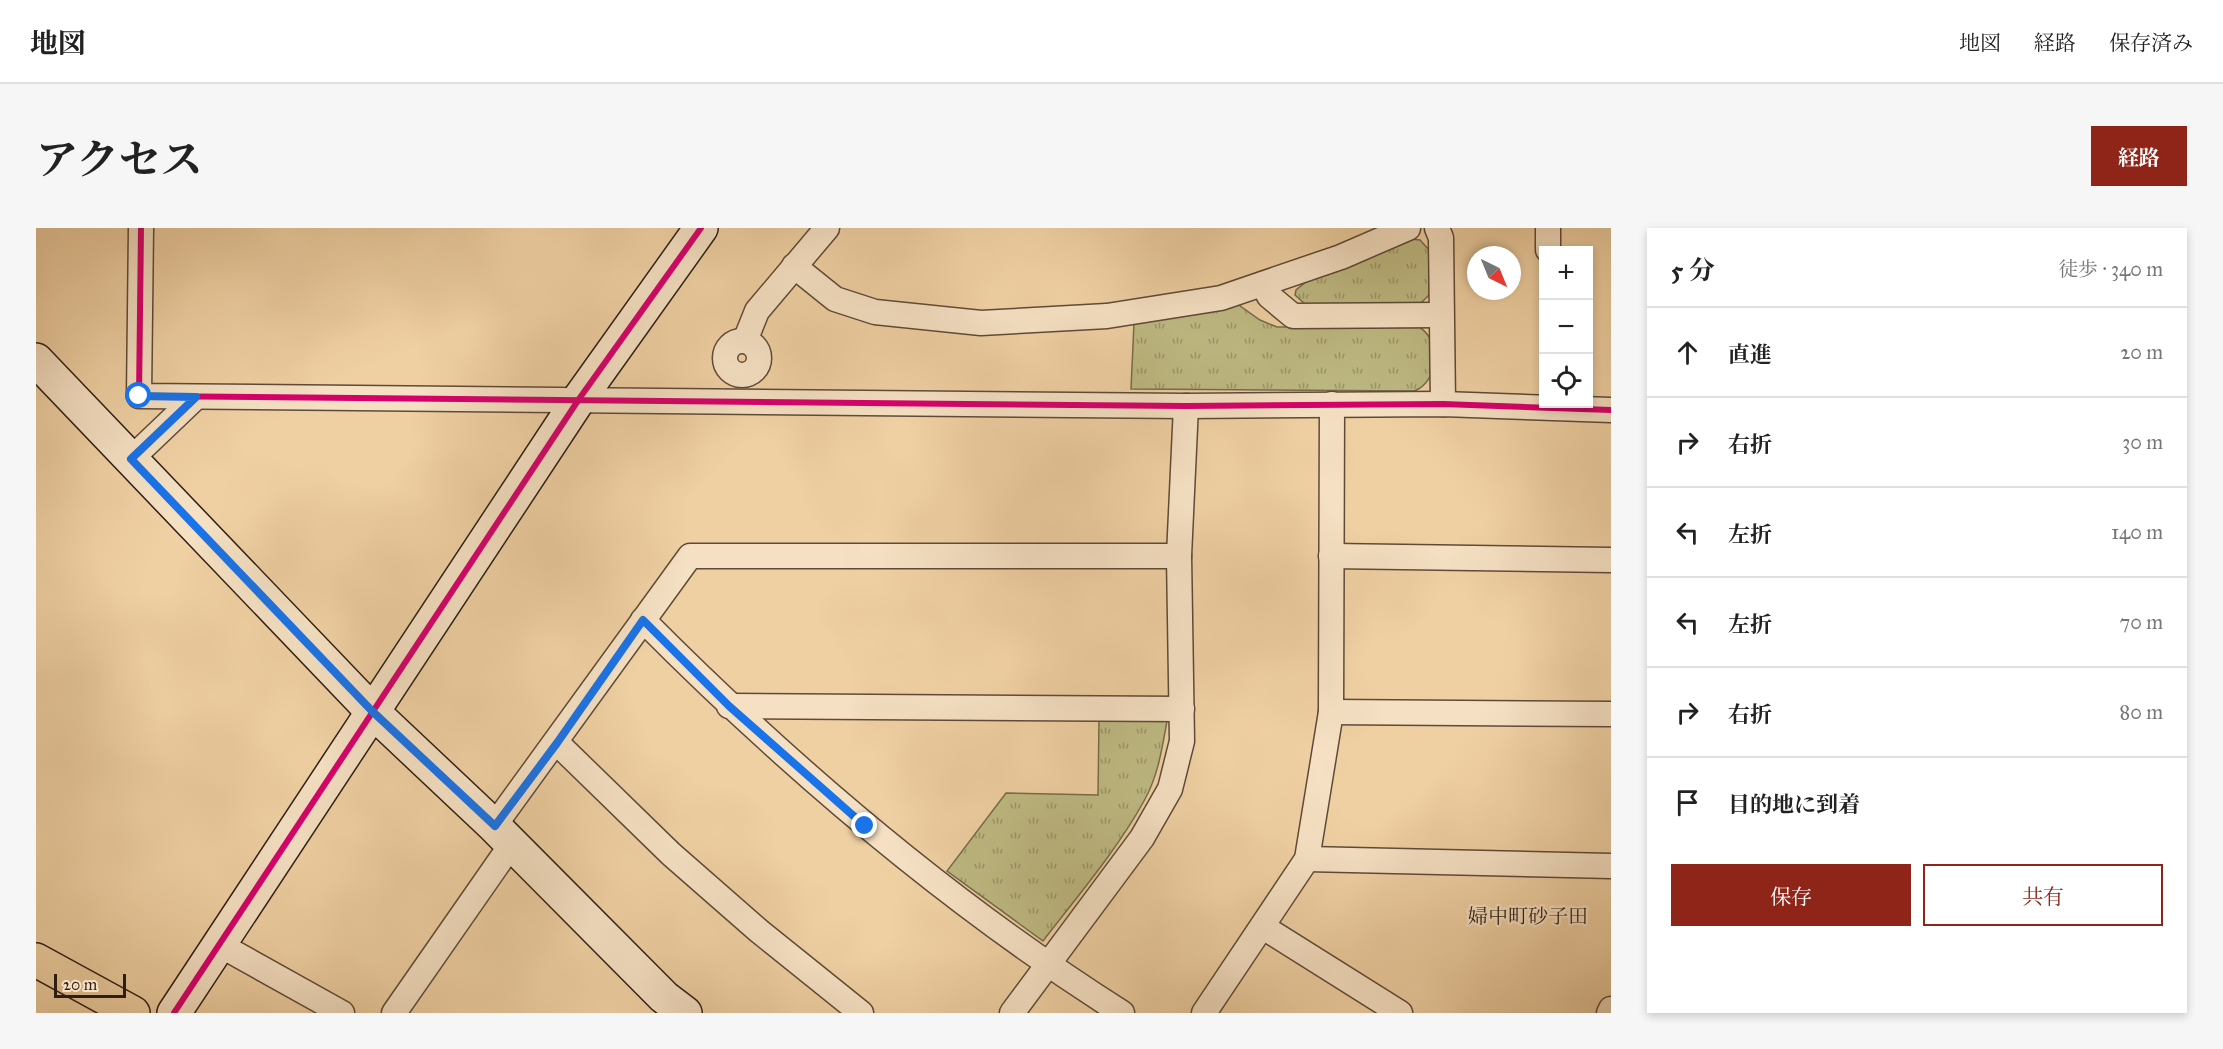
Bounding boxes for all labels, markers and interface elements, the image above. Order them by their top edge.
text: 地図 [30,26,86,61]
text: 地図 [1959,30,2001,56]
text: 経路 [2034,30,2076,56]
text: 保存済み [2109,30,2193,56]
button: 経路 [2091,126,2187,186]
text: アクセス [36,134,203,186]
north arrow [1467,246,1521,300]
map controls [1539,246,1593,408]
button: + [1539,246,1593,300]
text: 5 分 [1671,254,1715,286]
text: 徒歩 · 340 m [2058,257,2163,281]
button: − [1539,300,1593,354]
icon: ahead [1671,336,1704,369]
text: 20 m [2120,340,2163,364]
text: 直進 [1728,341,1772,368]
button: locate [1539,354,1593,408]
route start [125,382,151,408]
icon: right [1671,426,1704,459]
text: 30 m [2122,430,2163,454]
text: 右折 [1728,431,1772,458]
icon: left [1671,516,1704,549]
text: 140 m [2111,520,2163,544]
text: 左折 [1728,521,1772,548]
icon: left [1671,606,1704,639]
text: 70 m [2120,610,2163,634]
text: 左折 [1728,611,1772,638]
icon: right [1671,696,1704,729]
text: 80 m [2120,700,2163,724]
text: 右折 [1728,701,1772,728]
icon: arrive [1671,786,1704,819]
text: 目的地に到着 [1728,791,1860,818]
route end [851,812,877,838]
button: 保存 [1671,864,1911,926]
button: 共有 [1923,864,2163,926]
district label: 婦中町砂子田 [1468,904,1588,928]
scale bar [54,971,126,998]
text: 20 m [63,975,97,994]

